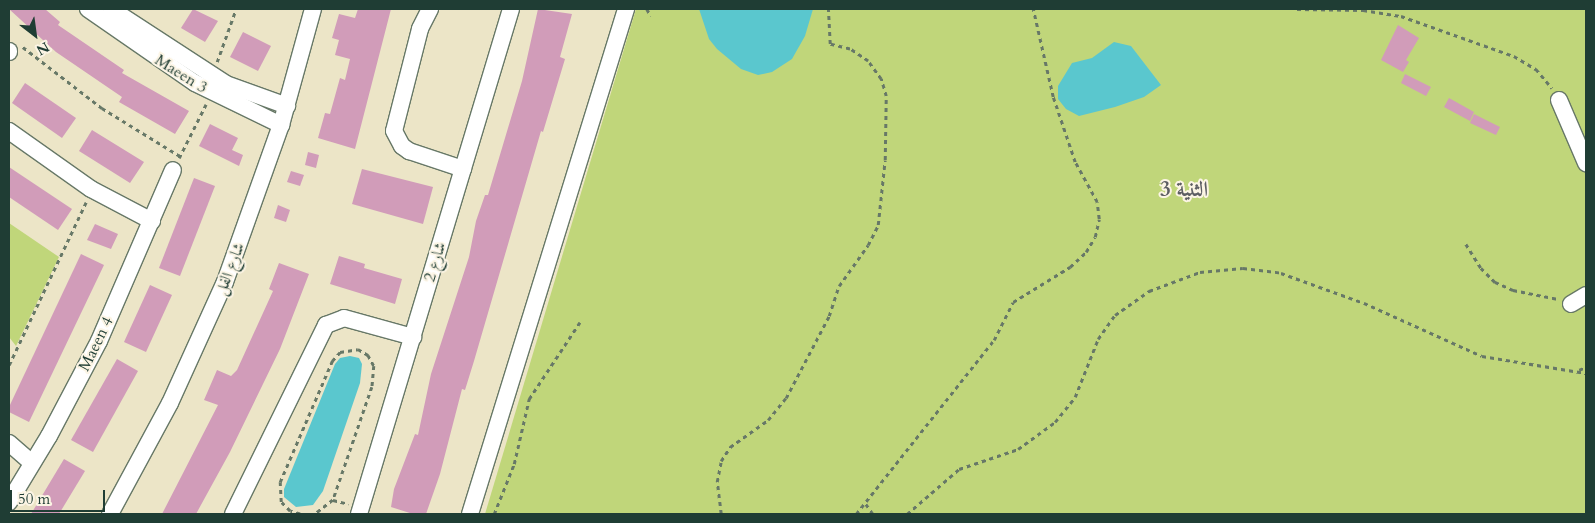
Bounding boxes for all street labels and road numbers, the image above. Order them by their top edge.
street label: Maeen 3 [151,50,211,98]
street label: شارع الفل [211,240,249,298]
street label: شارع 2 [420,240,450,284]
street label: Maeen 4 [75,314,117,374]

